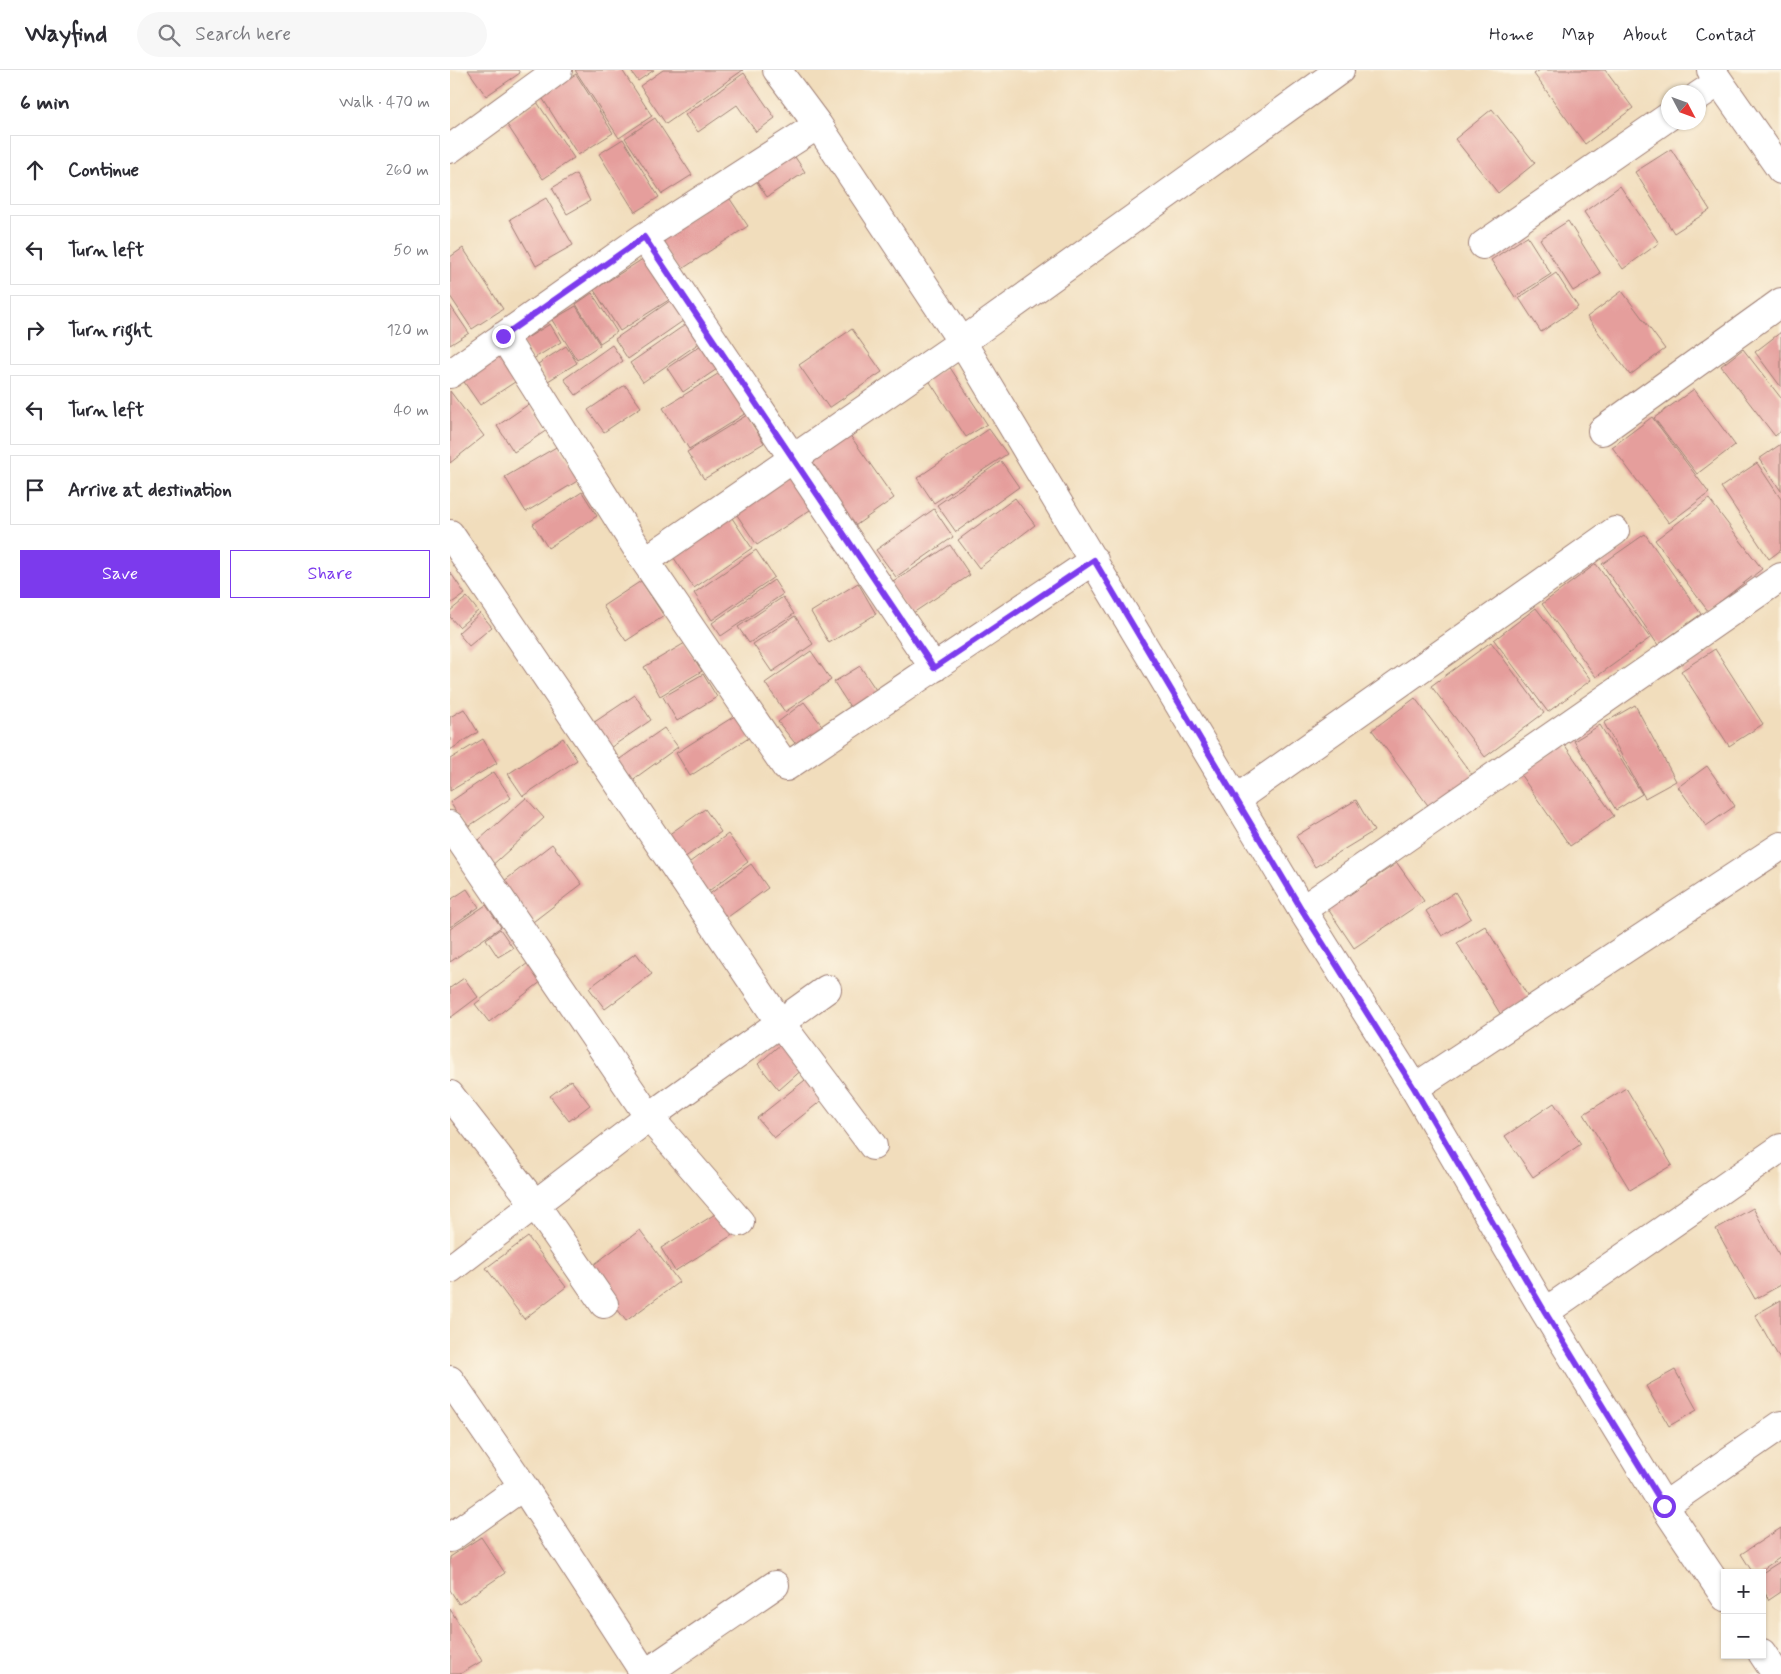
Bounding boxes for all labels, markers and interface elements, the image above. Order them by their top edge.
search box [137,12,487,57]
text: Wayfind [25,19,107,50]
icon: search [155,21,183,49]
text: Search here [195,22,291,47]
text: Home [1489,23,1534,47]
text: Map [1562,23,1595,47]
text: About [1623,23,1667,47]
text: Contact [1695,23,1756,47]
north arrow [1661,85,1706,130]
text: 6 min [20,89,70,117]
text: Walk · 470 m [339,92,430,113]
icon: ahead [21,156,49,184]
text: Continue [68,158,139,183]
text: 260 m [386,160,429,181]
icon: left [21,236,49,264]
text: Turn left [68,238,144,263]
text: 50 m [393,240,429,261]
icon: right [21,316,49,344]
text: Turn right [68,318,152,343]
text: 120 m [387,320,429,341]
route end [492,325,515,348]
icon: left [21,396,49,424]
text: Turn left [68,398,144,423]
text: 40 m [393,400,429,421]
icon: arrive [21,476,49,504]
text: Arrive at destination [68,478,232,503]
button: Save [20,550,220,598]
button: Share [230,550,430,598]
route start [1653,1495,1676,1518]
map controls [1721,1569,1766,1659]
button: + [1721,1569,1766,1614]
button: − [1721,1614,1766,1659]

